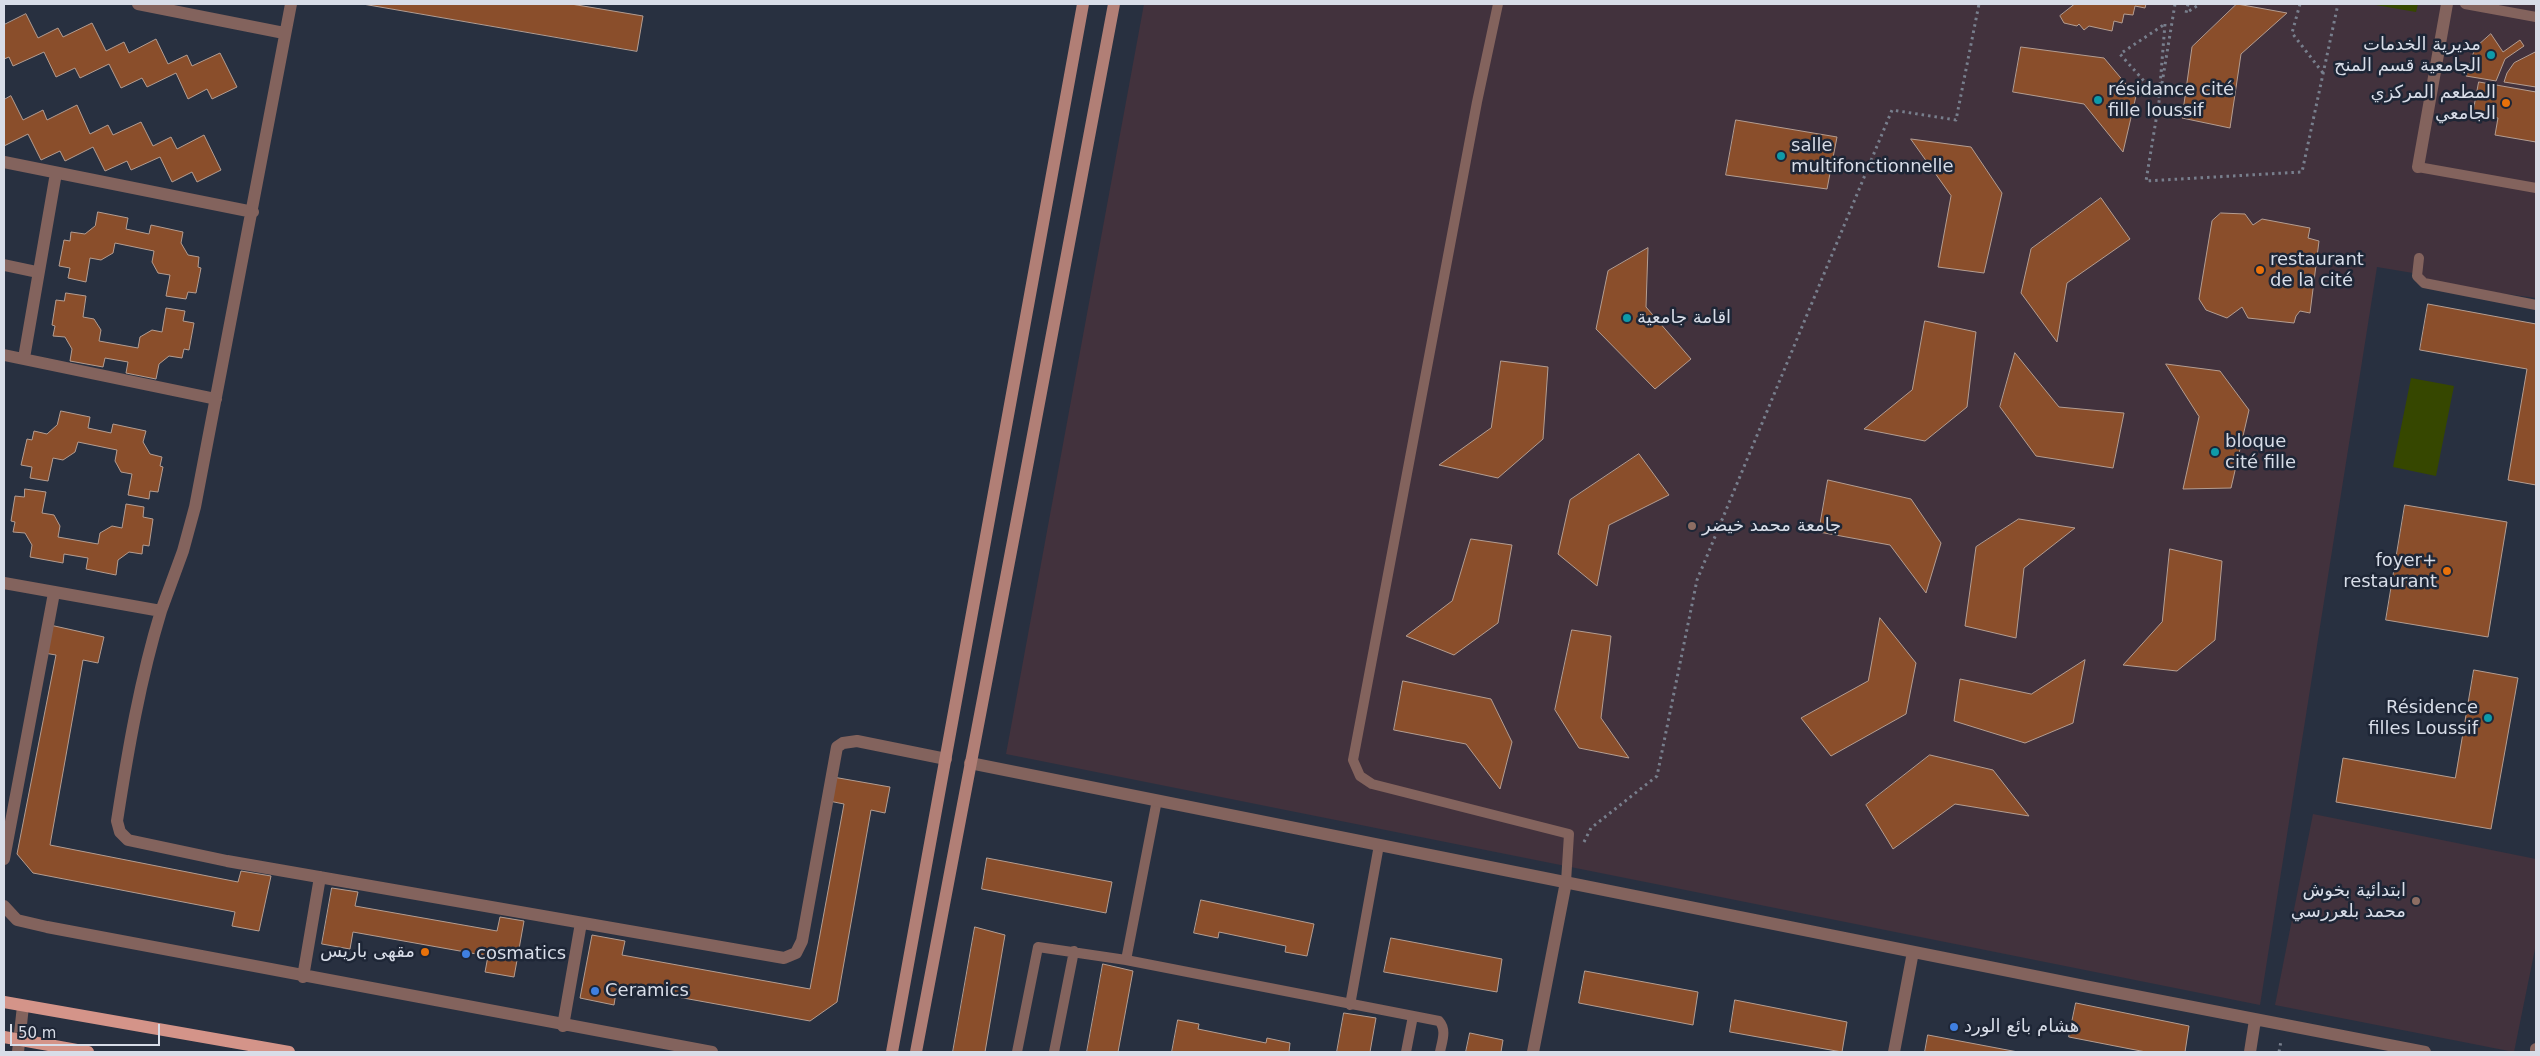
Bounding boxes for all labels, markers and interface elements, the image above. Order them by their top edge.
place label: مديرية الخدمات الجامعية قسم المنح [2334,34,2481,76]
marker: مديرية الخدمات الجامعية قسم المنح [2485,49,2497,61]
place label: résidance cité fille loussif [2108,79,2234,122]
place label: المطعم المركزي الجامعي [2371,82,2496,125]
marker: résidance cité fille loussif [2092,94,2104,106]
marker: المطعم المركزي الجامعي [2500,97,2512,109]
place label: salle multifonctionnelle [1791,135,1954,178]
marker: salle multifonctionnelle [1775,150,1787,162]
place label: restaurant de la cité [2270,249,2364,292]
marker: restaurant de la cité [2254,264,2266,276]
place label: اقامة جامعية [1637,307,1731,329]
marker: اقامة جامعية [1621,312,1633,324]
place label: bloque cité fille [2225,431,2296,474]
marker: bloque cité fille [2209,446,2221,458]
place label: جامعة محمد خيضر [1702,515,1841,537]
marker: جامعة محمد خيضر [1686,520,1698,532]
place label: foyer+ restaurant [2343,550,2437,592]
marker: foyer+ restaurant [2441,565,2453,577]
place label: Résidence filles Loussif [2368,697,2478,740]
marker: Résidence filles Loussif [2482,712,2494,724]
place label: ابتدائية بخوش محمد بلعررسي [2291,880,2406,922]
marker: ابتدائية بخوش محمد بلعررسي [2410,895,2422,907]
place label: مقهى باريس [320,941,415,963]
place label: cosmatics [476,943,566,965]
marker: مقهى باريس [419,946,431,958]
marker: cosmatics [460,948,472,960]
place label: Ceramics [605,980,689,1002]
marker: Ceramics [589,985,601,997]
scale bar [12,1014,162,1046]
place label: هشام بائع الورد [1964,1016,2079,1038]
marker: هشام بائع الورد [1948,1021,1960,1033]
text: 50 m [18,1024,56,1042]

